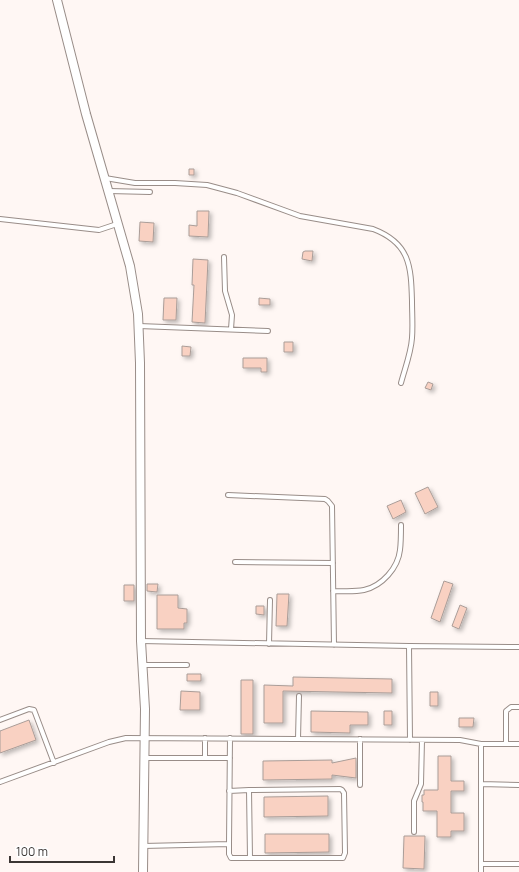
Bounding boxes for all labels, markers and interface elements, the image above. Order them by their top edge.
scale bar [10,838,114,864]
text: 100 m [16,843,48,860]

